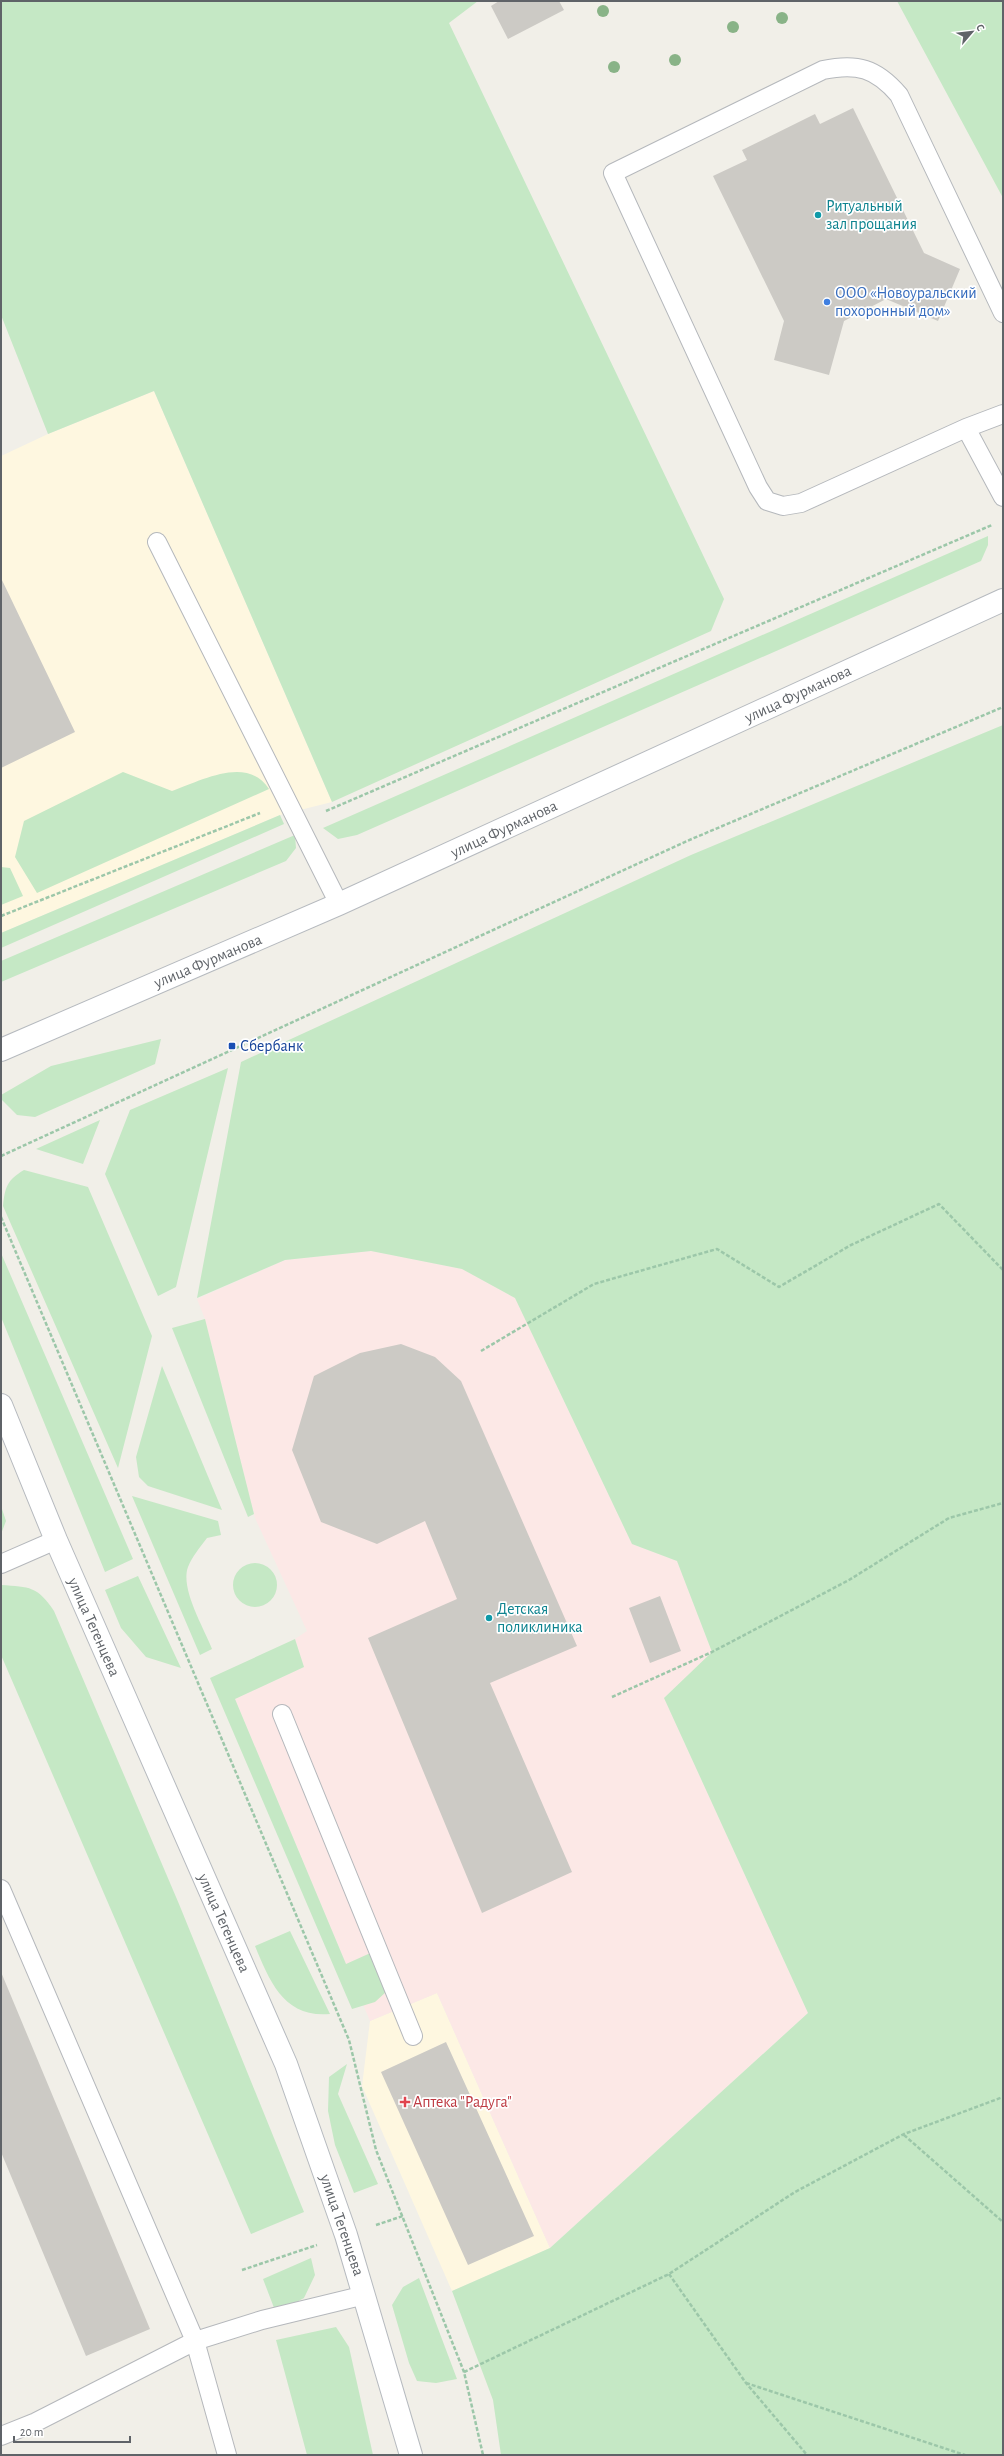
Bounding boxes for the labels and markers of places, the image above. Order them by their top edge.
place label: Ритуальный зал прощания [826,198,917,232]
marker: Ритуальный зал прощания [813,210,823,220]
place label: ООО «Новоуральский похоронный дом» [835,285,977,319]
marker: ООО «Новоуральский похоронный дом» [822,297,832,307]
place label: Сбербанк [240,1038,304,1054]
marker: Сбербанк [227,1041,237,1051]
place label: Детская поликлиника [497,1601,583,1635]
marker: Детская поликлиника [484,1613,494,1623]
place label: Аптека "Радуга" [413,2094,512,2111]
marker: Аптека "Радуга" [400,2097,410,2107]

